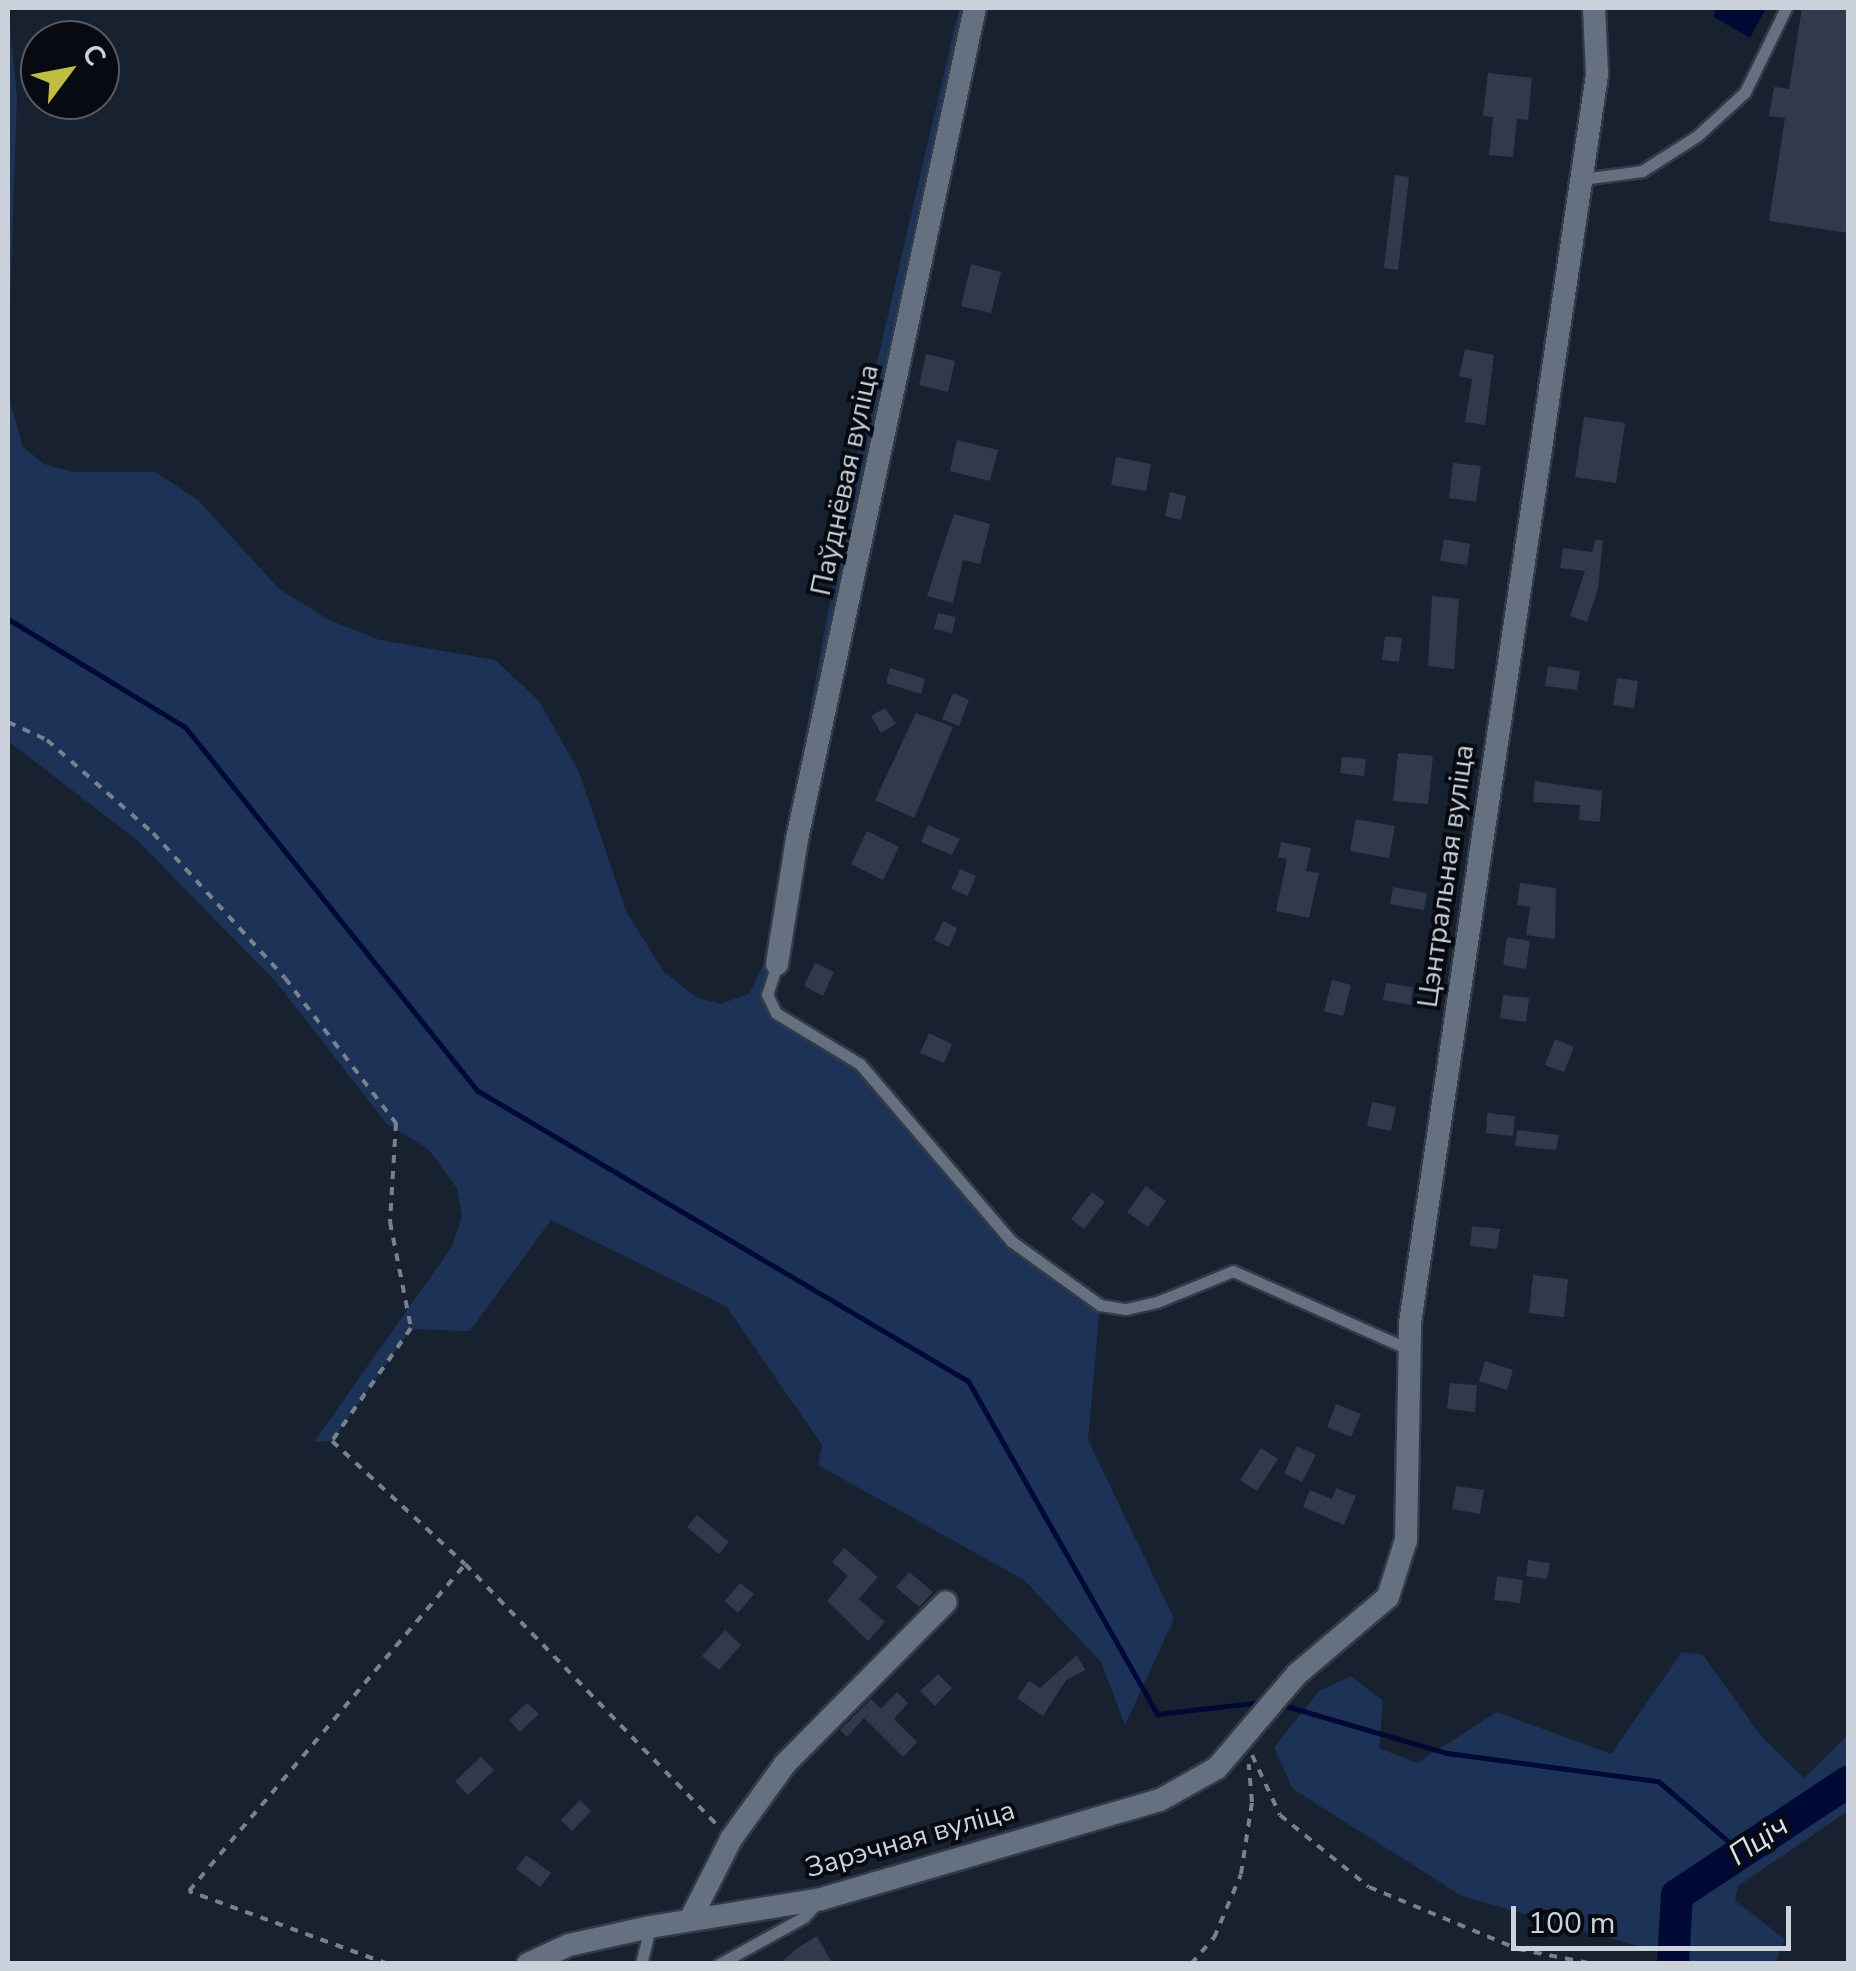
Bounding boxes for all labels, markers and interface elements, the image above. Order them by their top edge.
north arrow [20,20,120,120]
text: С [73,37,115,73]
street label: Паўднёвая вуліца [804,361,886,599]
street label: Цэнтральная вуліца [1411,742,1481,1010]
street label: Зарэчная вуліца [801,1793,1019,1885]
water label: Пціч [1722,1808,1796,1874]
scale bar [1516,1886,1796,1948]
text: 100 m [1528,1903,1615,1944]

